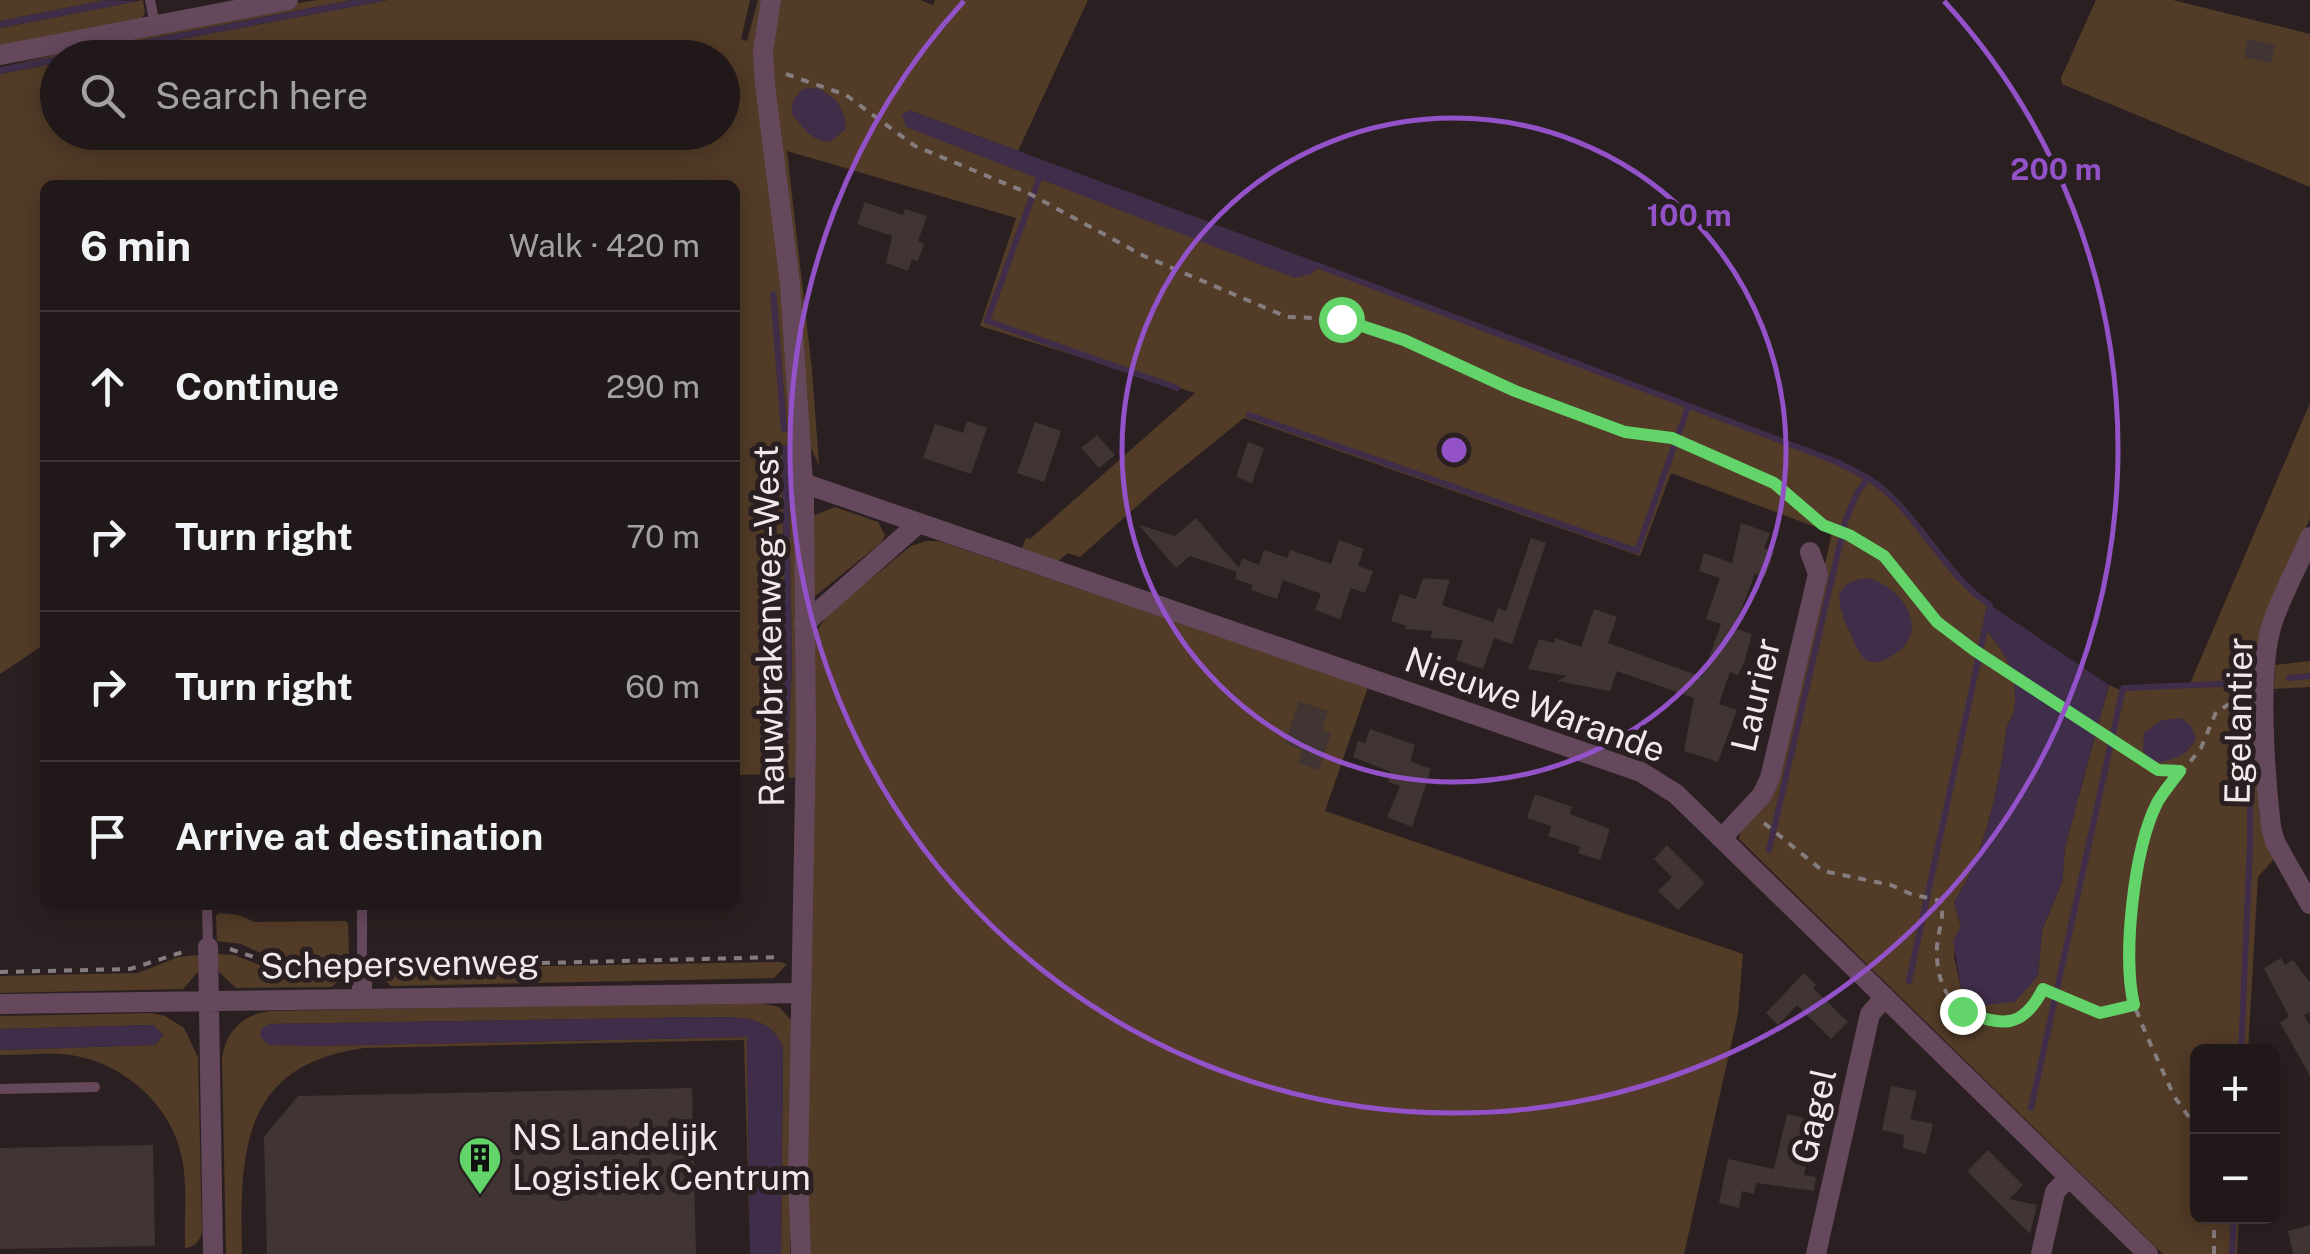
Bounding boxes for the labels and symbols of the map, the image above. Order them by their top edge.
text: 200 m [2010,151,2102,187]
text: 100 m [1646,197,1732,233]
route start [1319,297,1365,343]
centre of rings [1436,432,1472,468]
street label: Rauwbrakenweg-West [745,445,792,807]
street label: Laurier [1723,634,1788,756]
street label: Egelantier [2217,637,2260,805]
street label: Nieuwe Warande [1399,638,1671,771]
street label: Schepersvenweg [260,941,540,986]
route end [1940,989,1986,1035]
street label: Gagel [1783,1064,1844,1168]
place label: NS Landelijk Logistiek Centrum [512,1117,811,1198]
building icon: NS Landelijk Logistiek Centrum [457,1135,503,1196]

